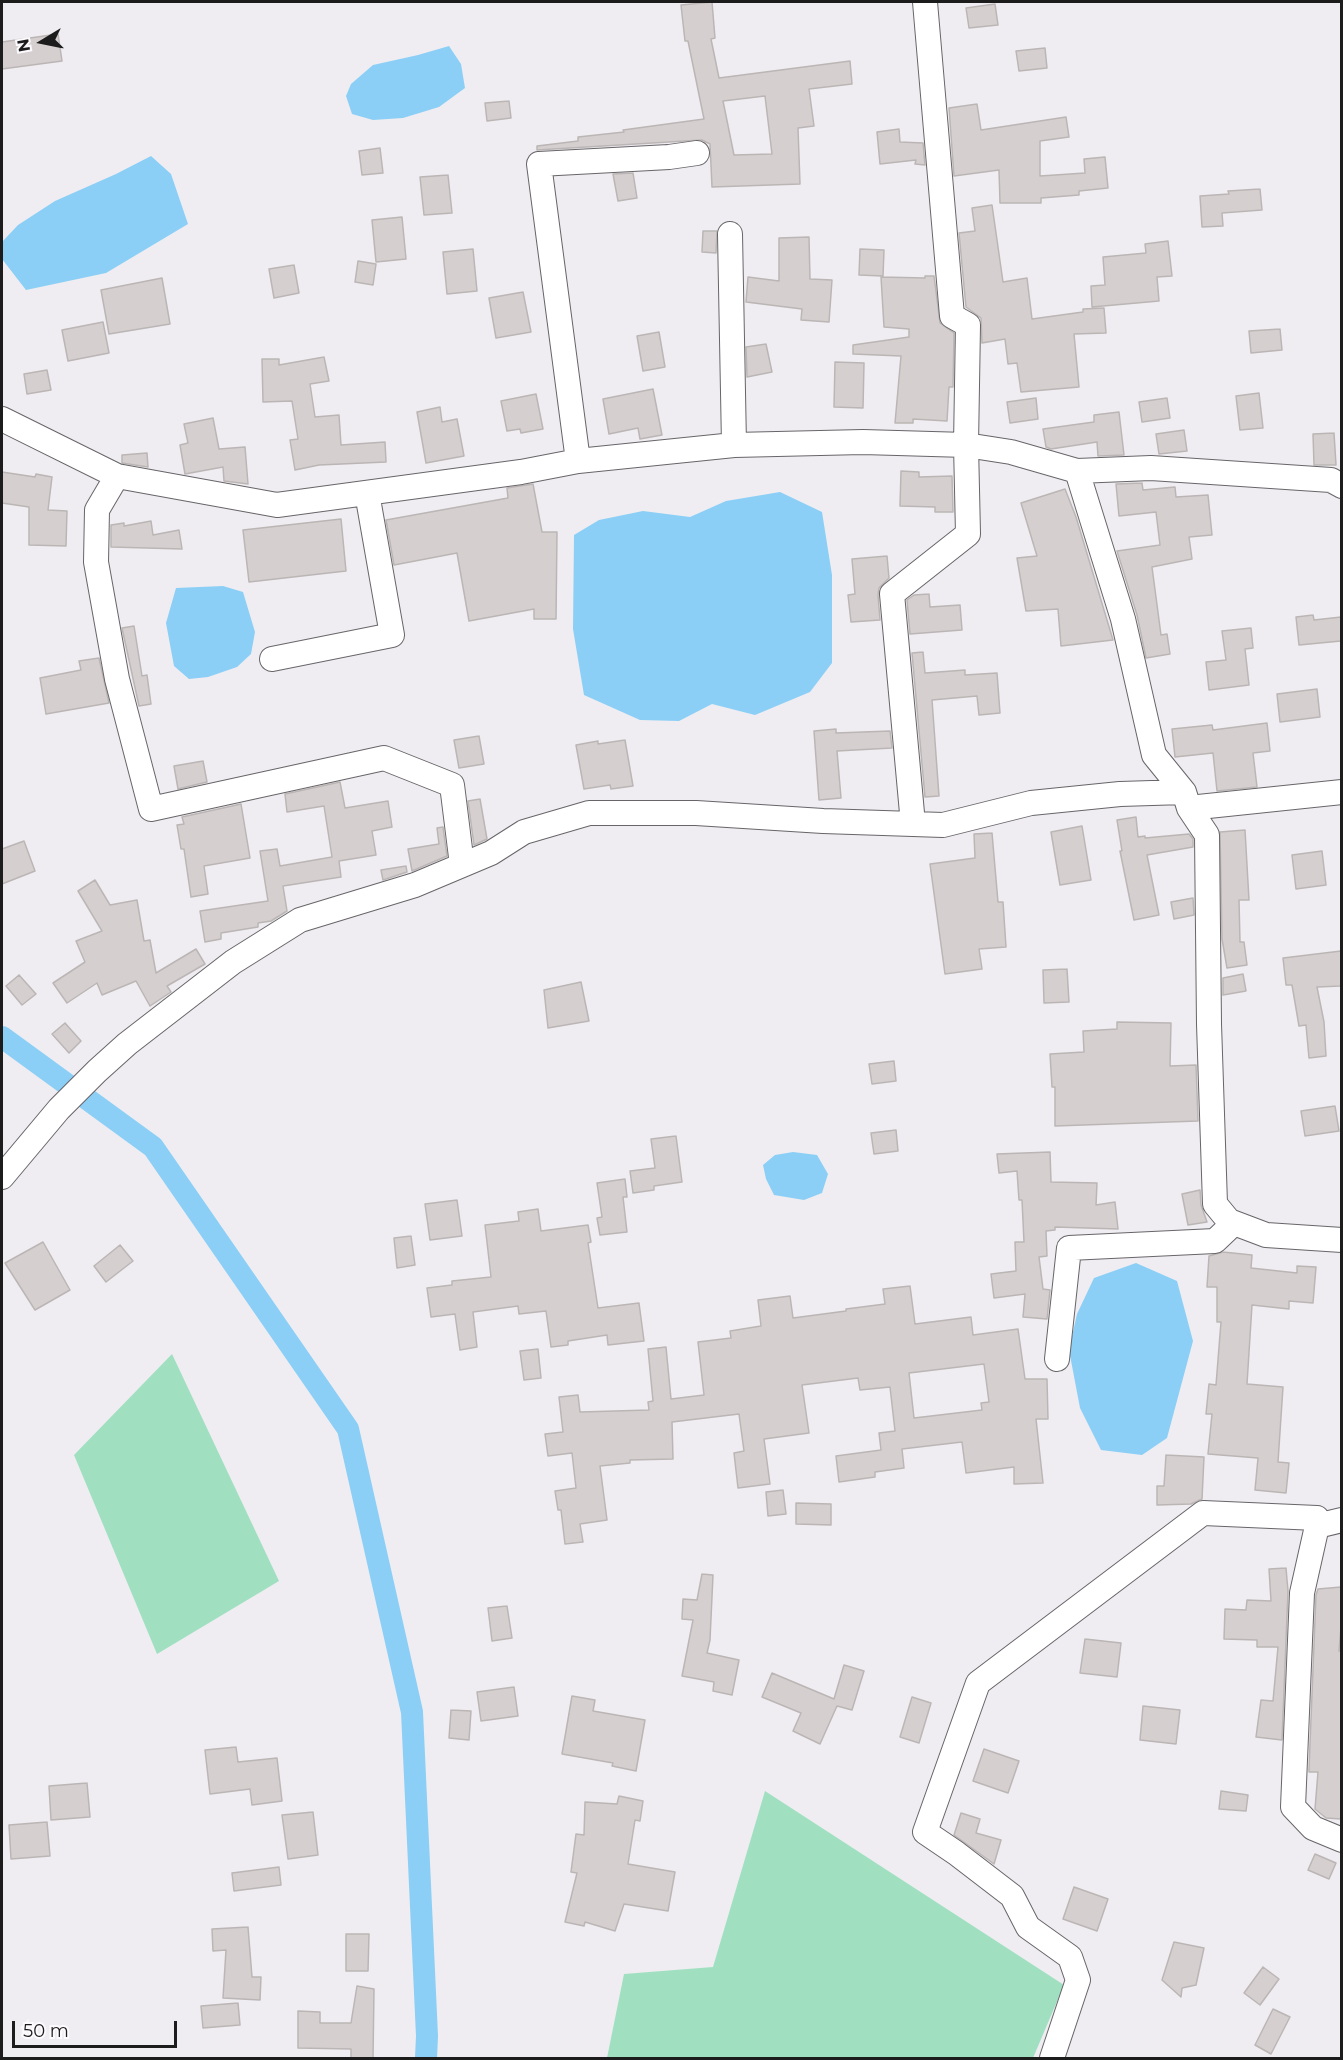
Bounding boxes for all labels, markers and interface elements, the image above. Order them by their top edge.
north arrow [12,12,72,72]
text: N [13,37,34,53]
scale bar [15,2009,180,2047]
text: 50 m [23,2020,69,2042]

